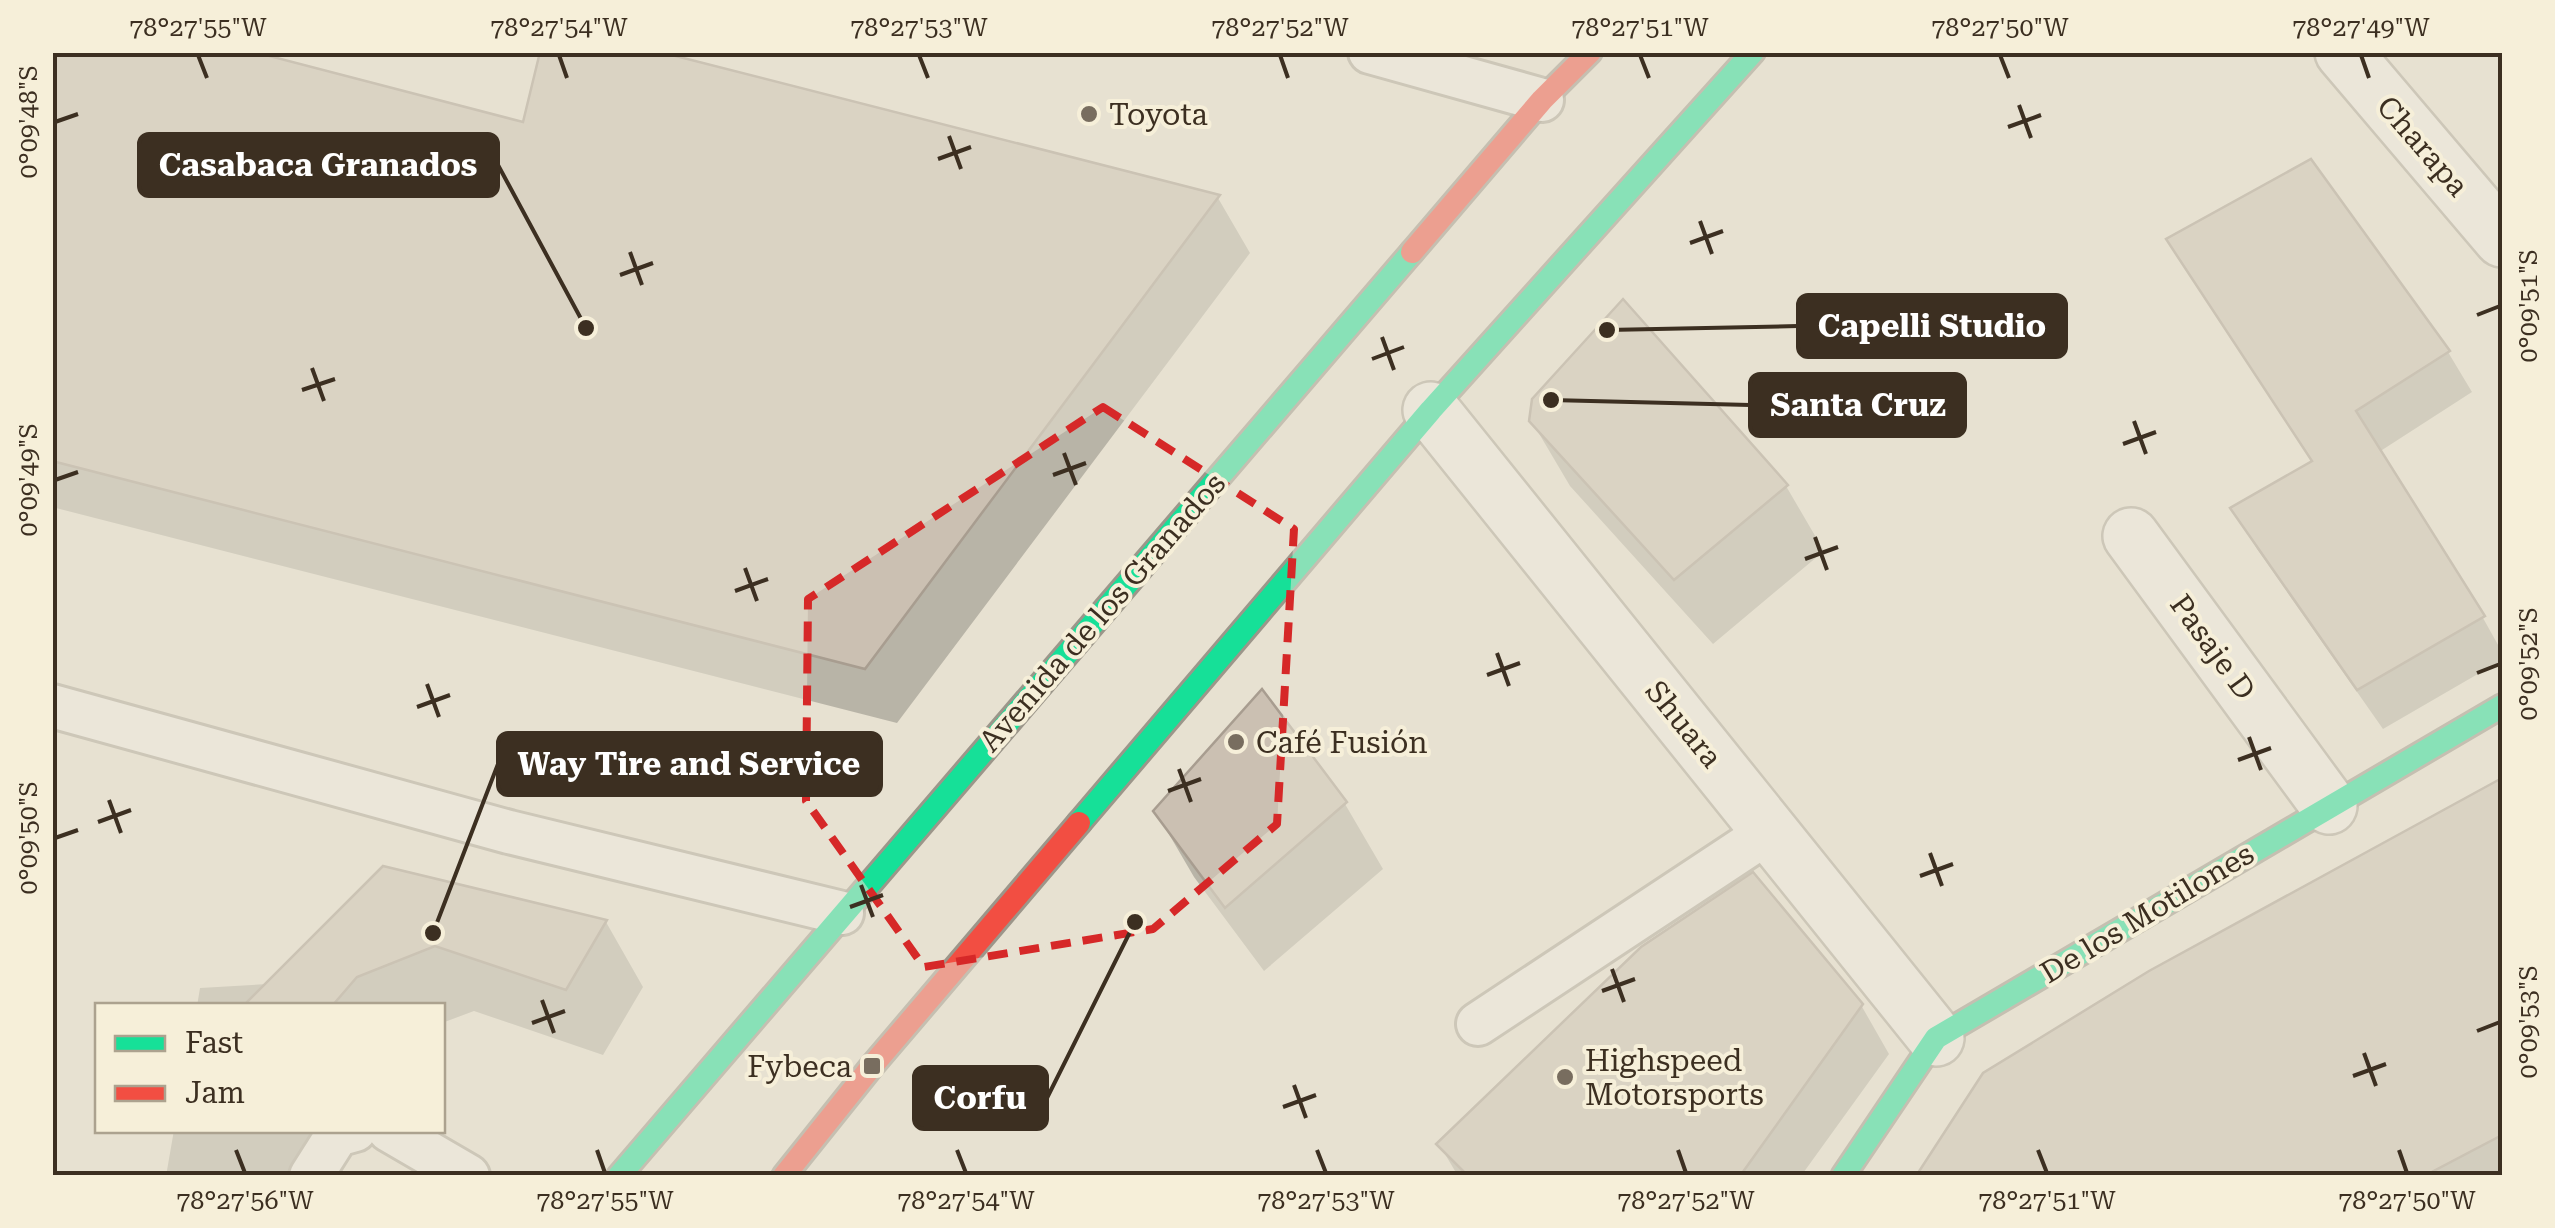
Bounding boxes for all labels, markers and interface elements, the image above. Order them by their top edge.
text: 78°27'55"W [129,13,267,42]
text: 78°27'54"W [490,13,628,42]
text: 78°27'53"W [850,13,988,42]
text: 78°27'52"W [1211,13,1349,42]
text: 78°27'51"W [1571,13,1709,42]
text: 78°27'50"W [1931,13,2069,42]
text: 78°27'49"W [2292,13,2430,42]
text: 0°09'48"S [14,65,43,179]
street label: Charapa [2370,89,2476,203]
place label: Toyota [1109,97,1208,132]
marker: Toyota [1078,103,1100,125]
callout: Casabaca Granados [139,134,498,196]
text: Casabaca Granados [159,146,477,184]
text: 0°09'51"S [2514,249,2543,363]
callout: Capelli Studio [1798,295,2066,357]
text: Capelli Studio [1818,307,2046,345]
callout: Santa Cruz [1750,374,1965,436]
text: Santa Cruz [1770,386,1946,424]
text: 0°09'49"S [14,423,43,537]
street label: Avenida de los Granados [972,466,1232,758]
street label: Pasaje D [2163,588,2263,706]
text: 0°09'52"S [2514,607,2543,721]
street label: Shuara [1639,674,1729,774]
place label: Café Fusión [1256,725,1428,760]
marker: Café Fusión [1225,731,1247,753]
callout: Way Tire and Service [498,733,881,795]
text: Way Tire and Service [518,745,860,783]
text: 0°09'50"S [14,781,43,895]
street label: De los Motilones [2034,836,2260,990]
text: 0°09'53"S [2514,965,2543,1079]
legend [95,1003,445,1133]
text: Fast [185,1025,243,1060]
place label: Highspeed Motorsports [1585,1043,1764,1112]
place label: Fybeca [747,1049,852,1084]
marker: Fybeca [861,1055,883,1077]
marker: Highspeed Motorsports [1554,1066,1576,1088]
callout: Corfu [914,1067,1047,1129]
text: Jam [185,1075,245,1110]
text: Corfu [934,1079,1026,1117]
text: 78°27'56"W [176,1186,314,1215]
text: 78°27'55"W [536,1186,674,1215]
text: 78°27'54"W [897,1186,1035,1215]
text: 78°27'53"W [1257,1186,1395,1215]
text: 78°27'52"W [1617,1186,1755,1215]
text: 78°27'51"W [1978,1186,2116,1215]
text: 78°27'50"W [2338,1186,2476,1215]

